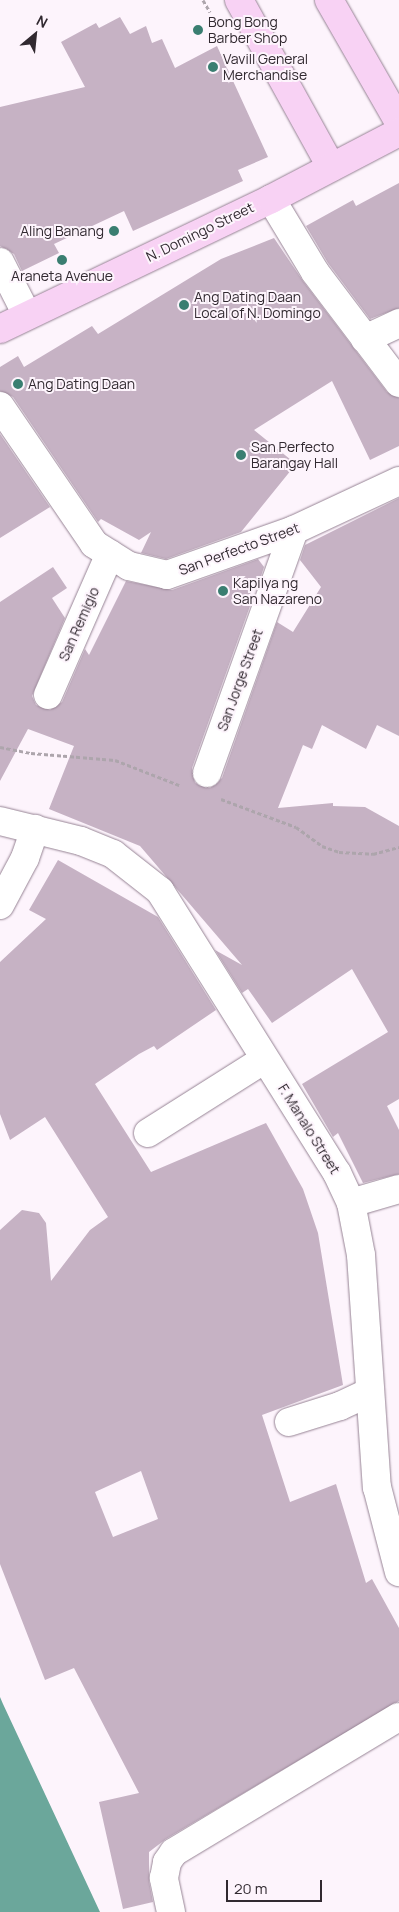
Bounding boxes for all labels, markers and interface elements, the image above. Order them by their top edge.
north arrow [10,10,60,60]
text: N [33,11,51,32]
place label: Bong Bong Barber Shop [208,14,287,46]
marker: Bong Bong Barber Shop [192,24,204,36]
place label: Vavill General Merchandise [223,51,308,84]
marker: Vavill General Merchandise [207,61,219,73]
street label: N. Domingo Street [143,199,257,265]
place label: Aling Banang [20,223,104,239]
marker: Aling Banang [108,225,120,237]
marker: Araneta Avenue [56,254,68,266]
place label: Araneta Avenue [11,268,113,284]
place label: Ang Dating Daan Local of N. Domingo [194,289,321,322]
marker: Ang Dating Daan Local of N. Domingo [178,299,190,311]
place label: Ang Dating Daan [28,376,135,392]
marker: Ang Dating Daan [12,378,24,390]
place label: San Perfecto Barangay Hall [251,439,338,472]
marker: San Perfecto Barangay Hall [235,449,247,461]
street label: San Perfecto Street [176,519,302,579]
place label: Kapilya ng San Nazareno [233,575,322,608]
street label: San Remigio [55,584,103,664]
marker: Kapilya ng San Nazareno [217,585,229,597]
street label: San Jorge Street [214,627,266,733]
street label: F. Manalo Street [275,1081,343,1177]
scale bar [229,1870,325,1902]
text: 20 m [234,1878,267,1899]

